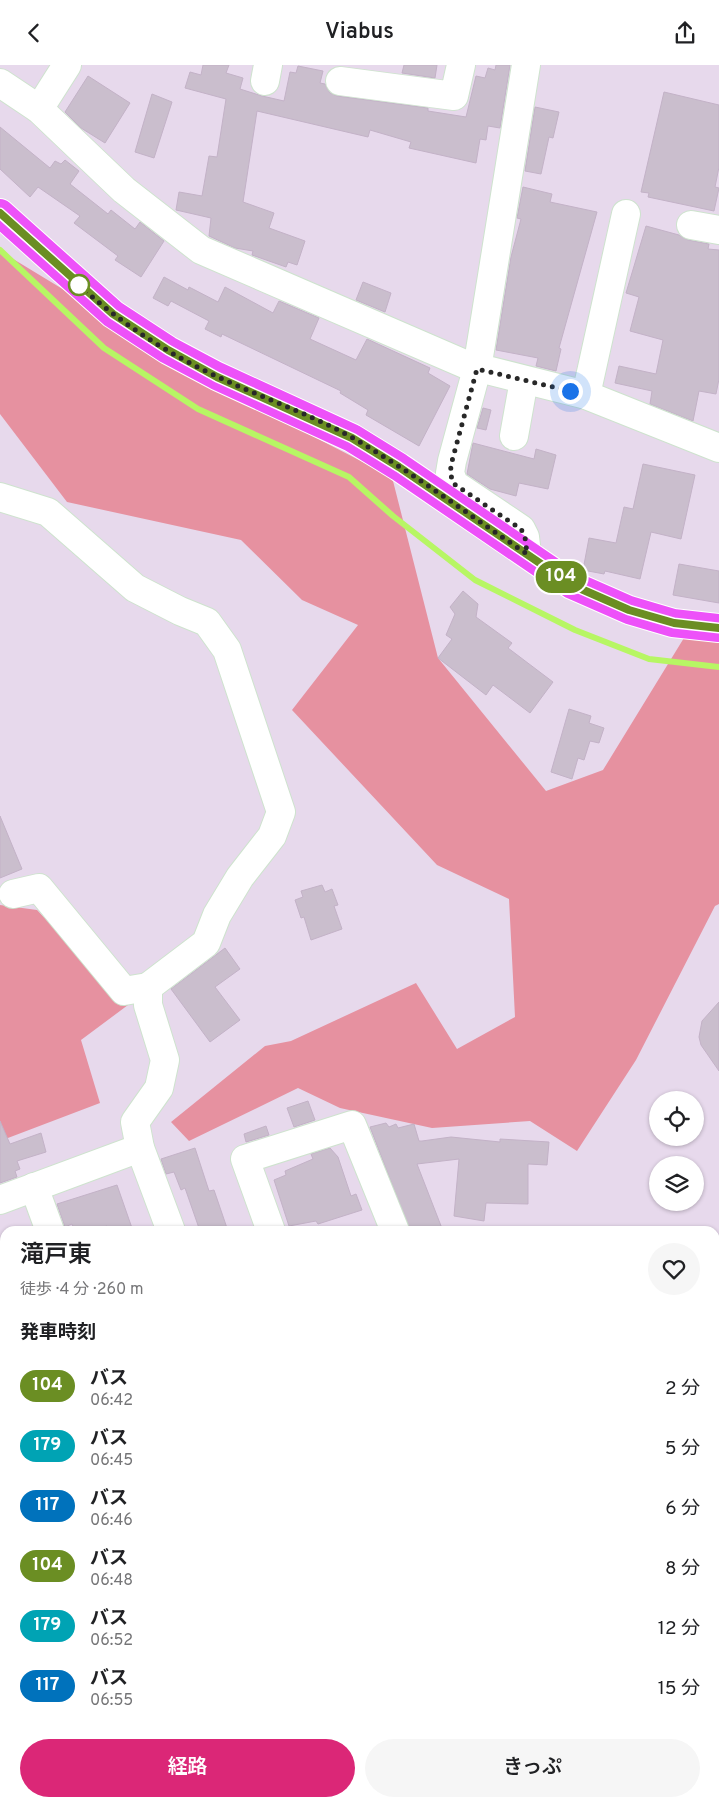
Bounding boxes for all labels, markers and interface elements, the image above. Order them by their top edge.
icon: back [20,19,48,47]
text: Viabus [325,19,394,46]
icon: share [671,19,699,47]
unlabelled marker [68,274,90,296]
your location [558,379,583,404]
line badge: 104 [532,561,590,593]
text: 104 [546,565,576,588]
map controls [649,1091,704,1211]
button: locate [649,1091,704,1146]
button: layers [649,1156,704,1211]
text: 滝戸東 [20,1241,92,1271]
button: heart [648,1243,700,1295]
text: 徒歩 · 4 分 · 260 m [20,1280,144,1300]
text: 発車時刻 [20,1321,96,1345]
text: バス [90,1367,128,1391]
text: 104 [32,1374,63,1397]
text: 2 分 [665,1377,700,1401]
text: 06:42 [90,1391,133,1411]
text: バス [90,1427,128,1451]
text: 179 [34,1434,61,1457]
text: 5 分 [665,1437,700,1461]
text: 06:45 [90,1451,133,1471]
text: バス [90,1487,128,1511]
text: 117 [35,1494,60,1517]
text: 6 分 [665,1497,700,1521]
text: 06:46 [90,1511,133,1531]
text: バス [90,1547,128,1571]
text: 104 [32,1554,63,1577]
text: 8 分 [665,1557,700,1581]
text: 06:48 [90,1571,133,1591]
text: バス [90,1607,128,1631]
text: 179 [34,1614,61,1637]
text: 12 分 [658,1617,700,1641]
text: 06:52 [90,1631,133,1651]
text: バス [90,1667,128,1691]
text: 117 [35,1674,60,1697]
text: 15 分 [658,1677,700,1701]
text: 06:55 [90,1691,133,1711]
button: 経路 [20,1739,355,1797]
button: きっぷ [365,1739,700,1797]

